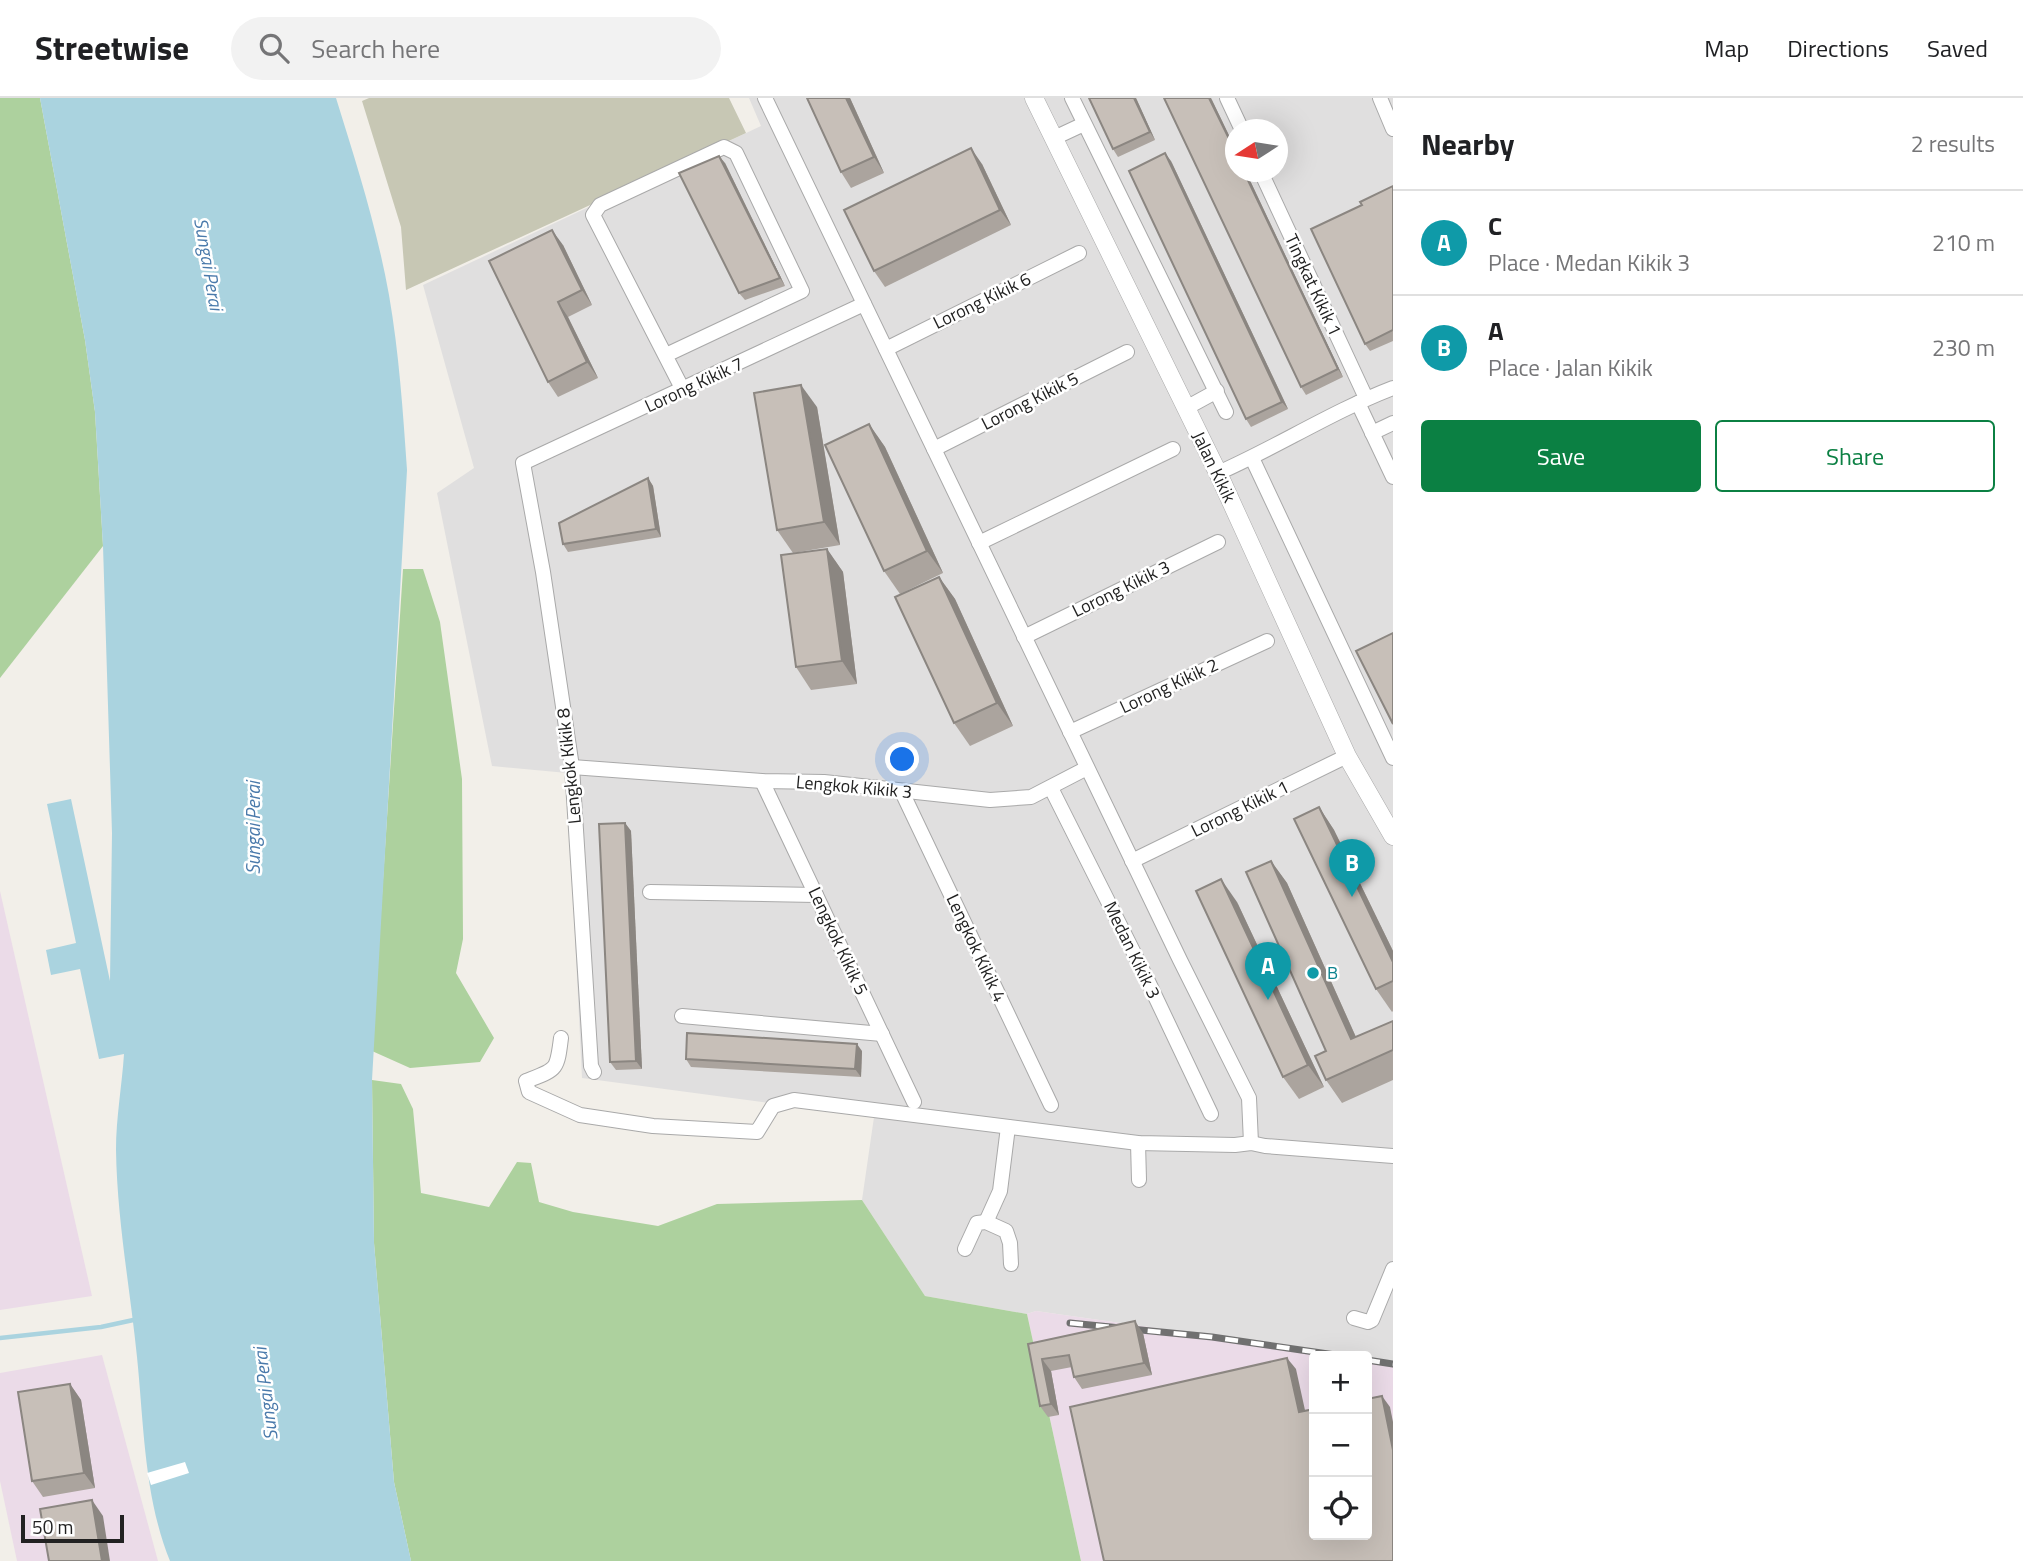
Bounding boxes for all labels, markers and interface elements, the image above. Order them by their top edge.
search box [231,17,721,80]
text: Streetwise [35,23,189,73]
icon: search [255,29,293,67]
text: Search here [311,29,440,68]
text: Map [1704,30,1749,66]
text: Directions [1787,30,1889,66]
text: Saved [1927,30,1988,66]
north arrow [1225,119,1288,182]
text: Nearby [1421,121,1514,167]
text: 2 results [1911,126,1995,161]
text: C [1488,206,1502,245]
water label: Sungai Perai [187,215,232,314]
text: A [1437,225,1451,260]
text: 210 m [1932,225,1995,260]
street label: Tingkat Kikik 1 [1278,229,1349,340]
text: Place · Medan Kikik 3 [1488,245,1690,280]
street label: Lorong Kikik 6 [928,265,1035,336]
text: A [1488,311,1504,350]
text: B [1437,330,1451,365]
text: 230 m [1932,330,1995,365]
street label: Lorong Kikik 7 [640,350,747,419]
text: Place · Jalan Kikik [1488,350,1653,385]
street label: Lorong Kikik 5 [976,364,1083,437]
button: Save [1421,420,1701,492]
button: Share [1715,420,1995,492]
street label: Jalan Kikik [1186,427,1243,507]
street label: Lorong Kikik 3 [1067,553,1174,624]
street label: Lorong Kikik 2 [1115,651,1222,720]
street label: Lengkok Kikik 8 [549,707,588,825]
your location [885,742,919,776]
street label: Lengkok Kikik 3 [795,768,913,805]
street label: Lorong Kikik 1 [1186,773,1293,844]
water label: Sungai Perai [238,779,267,875]
pin: B [1329,839,1375,897]
street label: Lengkok Kikik 5 [802,882,875,999]
street label: Lengkok Kikik 4 [940,889,1013,1006]
street label: Medan Kikik 3 [1097,896,1168,1003]
pin: A [1245,942,1291,1000]
place label: B [1327,959,1338,986]
marker: B [1305,965,1321,981]
water label: Sungai Perai [244,1344,285,1442]
map controls [1309,1351,1372,1540]
button: + [1309,1351,1372,1414]
button: − [1309,1414,1372,1477]
button: locate [1309,1477,1372,1540]
scale bar [21,1512,124,1544]
text: 50 m [32,1512,73,1541]

